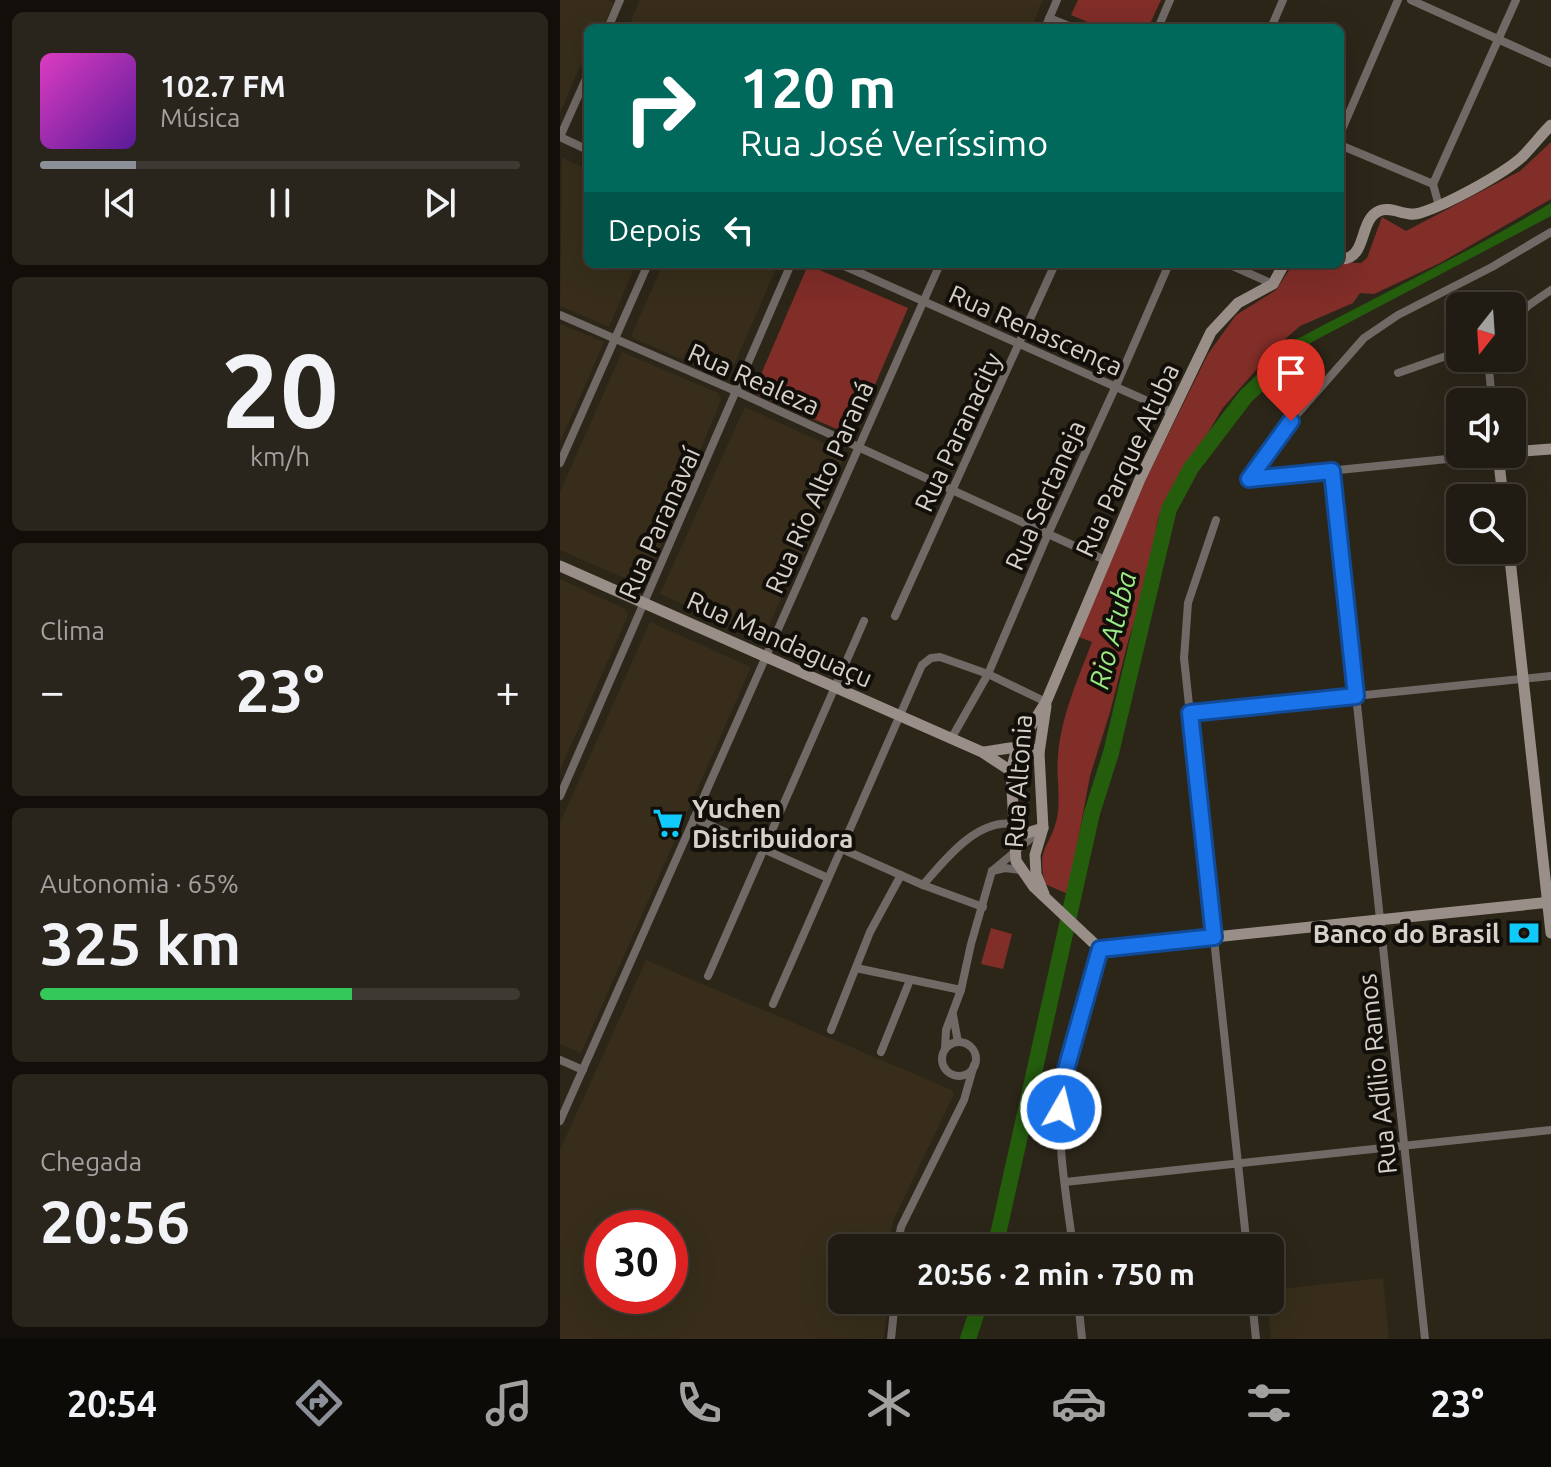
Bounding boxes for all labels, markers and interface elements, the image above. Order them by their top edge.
icon: right [608,56,712,160]
text: 120 m [740,56,896,119]
text: 102.7 FM [160,69,286,103]
text: Música [160,103,240,132]
text: Rua José Veríssimo [740,122,1048,163]
icon: previous [98,181,142,225]
icon: pause [258,181,302,225]
icon: next [418,181,462,225]
icon: left [717,208,761,252]
text: Depois [608,213,701,247]
street label: Rua Renascença [945,279,1127,381]
north arrow [1446,292,1526,372]
map controls [1446,292,1526,564]
text: 20 [221,331,339,448]
street label: Rua Realeza [684,337,824,421]
pin [1257,339,1325,421]
street label: Rua Paranacity [909,348,1007,516]
icon: arrive [1269,351,1313,395]
street label: Rua Parque Atuba [1070,359,1184,561]
street label: Rua Rio Alto Paraná [759,376,879,598]
button: sound [1446,388,1526,468]
street label: Rua Sertaneja [999,416,1091,574]
text: km/h [250,442,310,471]
street label: Rua Paranavaí [613,442,706,603]
button: search [1446,484,1526,564]
water label: Rio Atuba [1082,568,1142,692]
street label: Rua Mandaguaçu [683,585,877,693]
text: Clima [40,616,105,645]
text: 23° [236,656,324,723]
text: − [40,666,65,715]
text: + [495,666,520,715]
street label: Rua Altonia [999,713,1037,849]
place label: Yuchen Distribuidora [692,794,853,853]
supermarket icon: Yuchen Distribuidora [651,806,685,840]
text: Autonomia · 65% [40,869,239,898]
text: 325 km [40,909,241,976]
bank icon: Banco do Brasil [1507,916,1541,950]
place label: Banco do Brasil [1313,919,1500,948]
street label: Rua Adílio Ramos [1352,972,1402,1176]
position arrow [1019,1067,1103,1151]
text: Chegada [40,1147,142,1176]
text: 20:56 [40,1187,190,1254]
speed limit sign: 30 [584,1210,688,1314]
text: 20:56 · 2 min · 750 m [917,1257,1195,1291]
icon: directions [291,1375,347,1431]
icon: music [481,1375,537,1431]
icon: phone [671,1375,727,1431]
icon: climate [861,1375,917,1431]
icon: car [1051,1375,1107,1431]
icon: filters [1241,1375,1297,1431]
text: 20:54 [67,1383,157,1424]
text: 23° [1431,1383,1484,1424]

